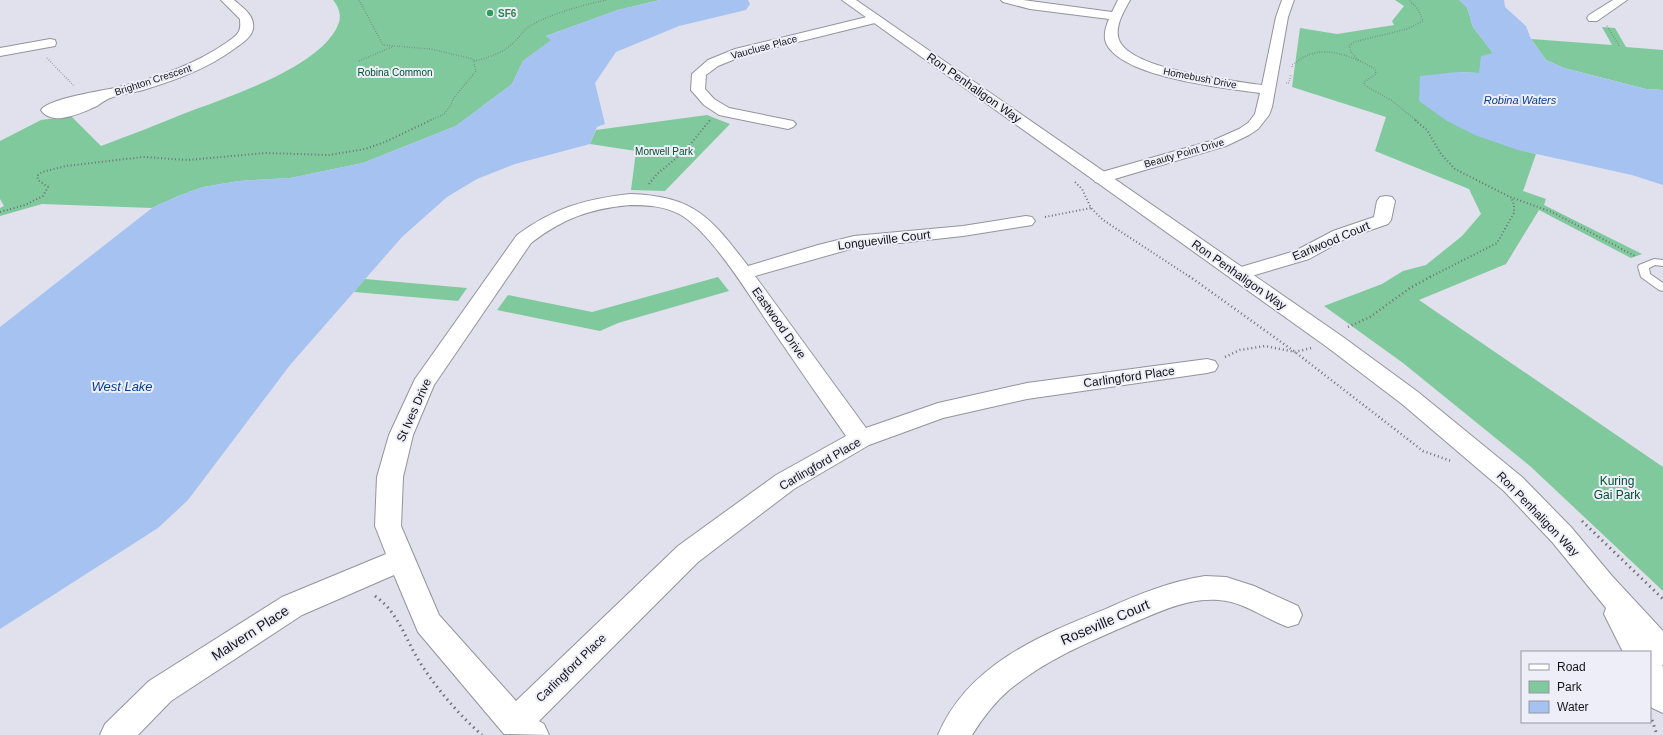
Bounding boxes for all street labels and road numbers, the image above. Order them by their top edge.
street label: Vaucluse Place [730,33,799,61]
street label: Ron Penhaligon Way [924,50,1024,126]
street label: Brighton Crescent [113,62,193,98]
street label: Homebush Drive [1162,65,1238,91]
street label: Beauty Point Drive [1143,136,1226,170]
street label: Earlwood Court [1290,218,1372,264]
street label: Longueville Court [837,227,932,253]
street label: Ron Penhaligon Way [1189,237,1289,313]
street label: Eastwood Drive [749,285,809,362]
street label: Carlingford Place [1082,364,1176,390]
street label: St Ives Drive [394,376,434,444]
street label: Carlingford Place [777,435,864,493]
street label: Ron Penhaligon Way [1494,469,1582,559]
street label: Roseville Court [1058,596,1152,648]
street label: Malvern Place [208,602,292,664]
street label: Carlingford Place [533,631,609,705]

